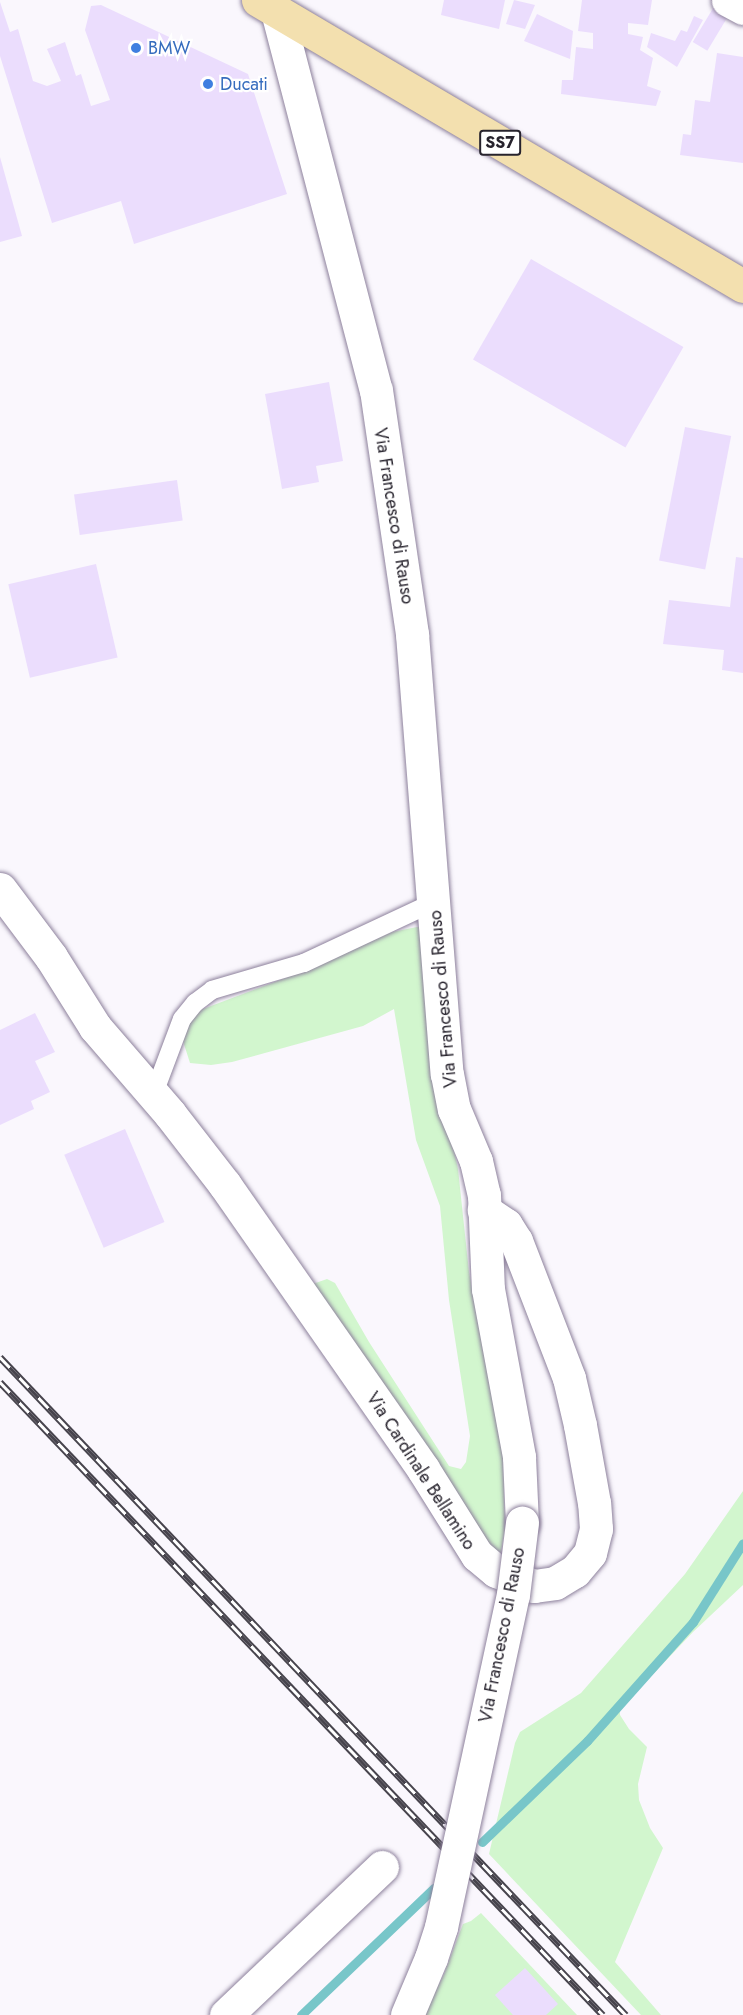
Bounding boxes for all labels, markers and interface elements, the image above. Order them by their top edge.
place label: BMW [148,37,190,59]
marker: BMW [129,41,143,55]
place label: Ducati [220,73,268,95]
marker: Ducati [201,77,215,91]
road number: SS7 [479,130,521,156]
street label: Via Francesco di Rauso [369,426,419,606]
street label: Via Francesco di Rauso [424,909,462,1089]
street label: Via Cardinale Bellamino [362,1388,480,1554]
street label: Via Francesco di Rauso [474,1546,530,1724]

